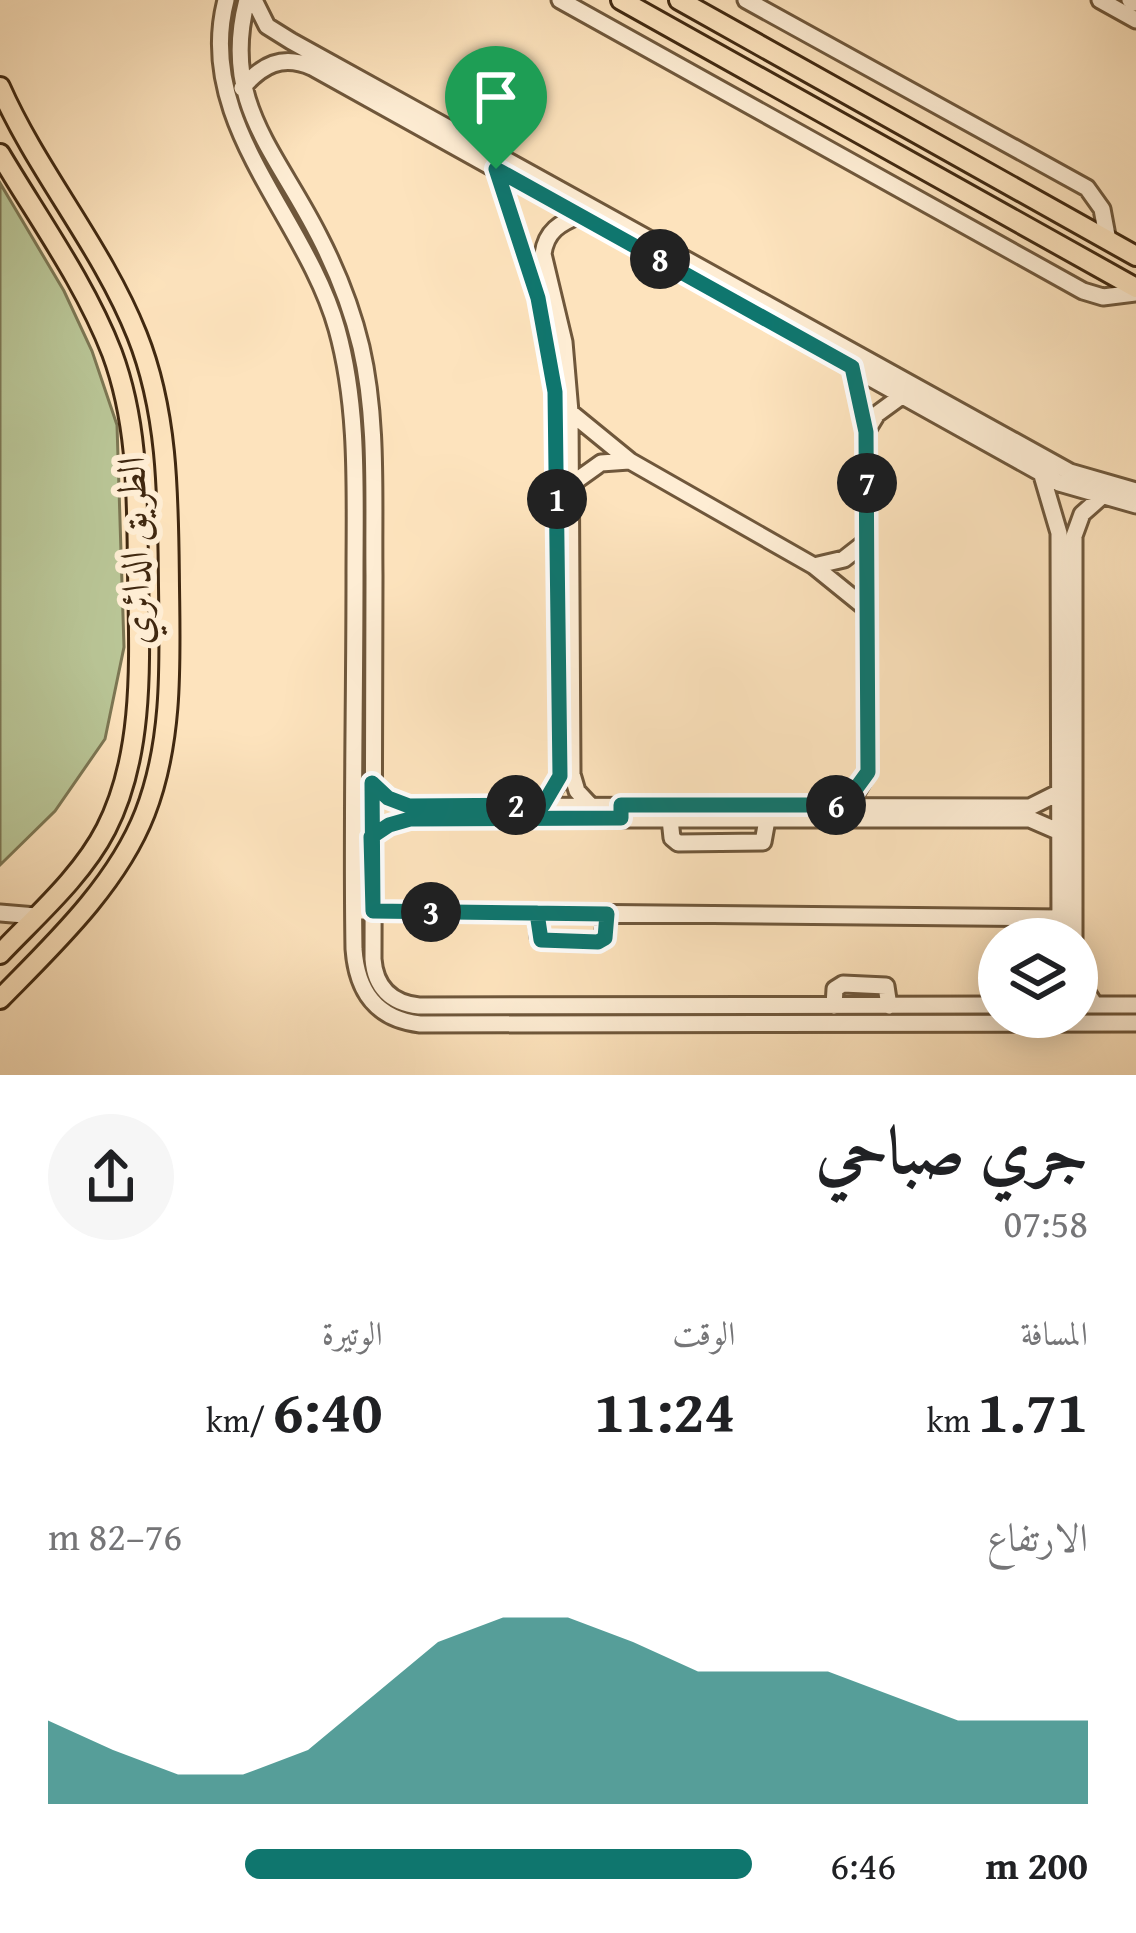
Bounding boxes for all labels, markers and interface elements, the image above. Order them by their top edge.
pin [445,46,547,169]
icon: arrive [463,64,529,130]
pin: 8 [630,229,690,289]
text: 8 [651,235,669,283]
pin: 7 [837,453,897,513]
street label: الطريق الدائري [101,456,169,646]
text: 7 [858,459,876,507]
pin: 1 [527,469,587,529]
text: 1 [548,475,566,523]
pin: 2 [486,775,546,835]
pin: 6 [806,775,866,835]
text: 2 [507,781,525,829]
text: 6 [827,781,845,829]
pin: 3 [401,882,461,942]
text: 3 [422,888,440,936]
map controls [978,918,1098,1038]
button: layers [978,918,1098,1038]
text: جري صباحي [816,1100,1088,1197]
button: share [48,1114,174,1240]
text: 07:58 [1003,1194,1088,1251]
text: الوتيرة [322,1309,383,1357]
text: الوقت [672,1309,735,1357]
text: المسافة [1021,1309,1088,1357]
text: 6:40 [272,1366,383,1454]
text: 11:24 [594,1366,735,1454]
text: 1.71 [978,1366,1088,1454]
text: /km [206,1396,272,1444]
text: km [927,1396,978,1444]
text: 76–82 m [48,1507,182,1564]
text: الارتفاع [987,1508,1088,1565]
text: 6:46 [830,1836,896,1893]
text: 200 m [985,1836,1088,1893]

